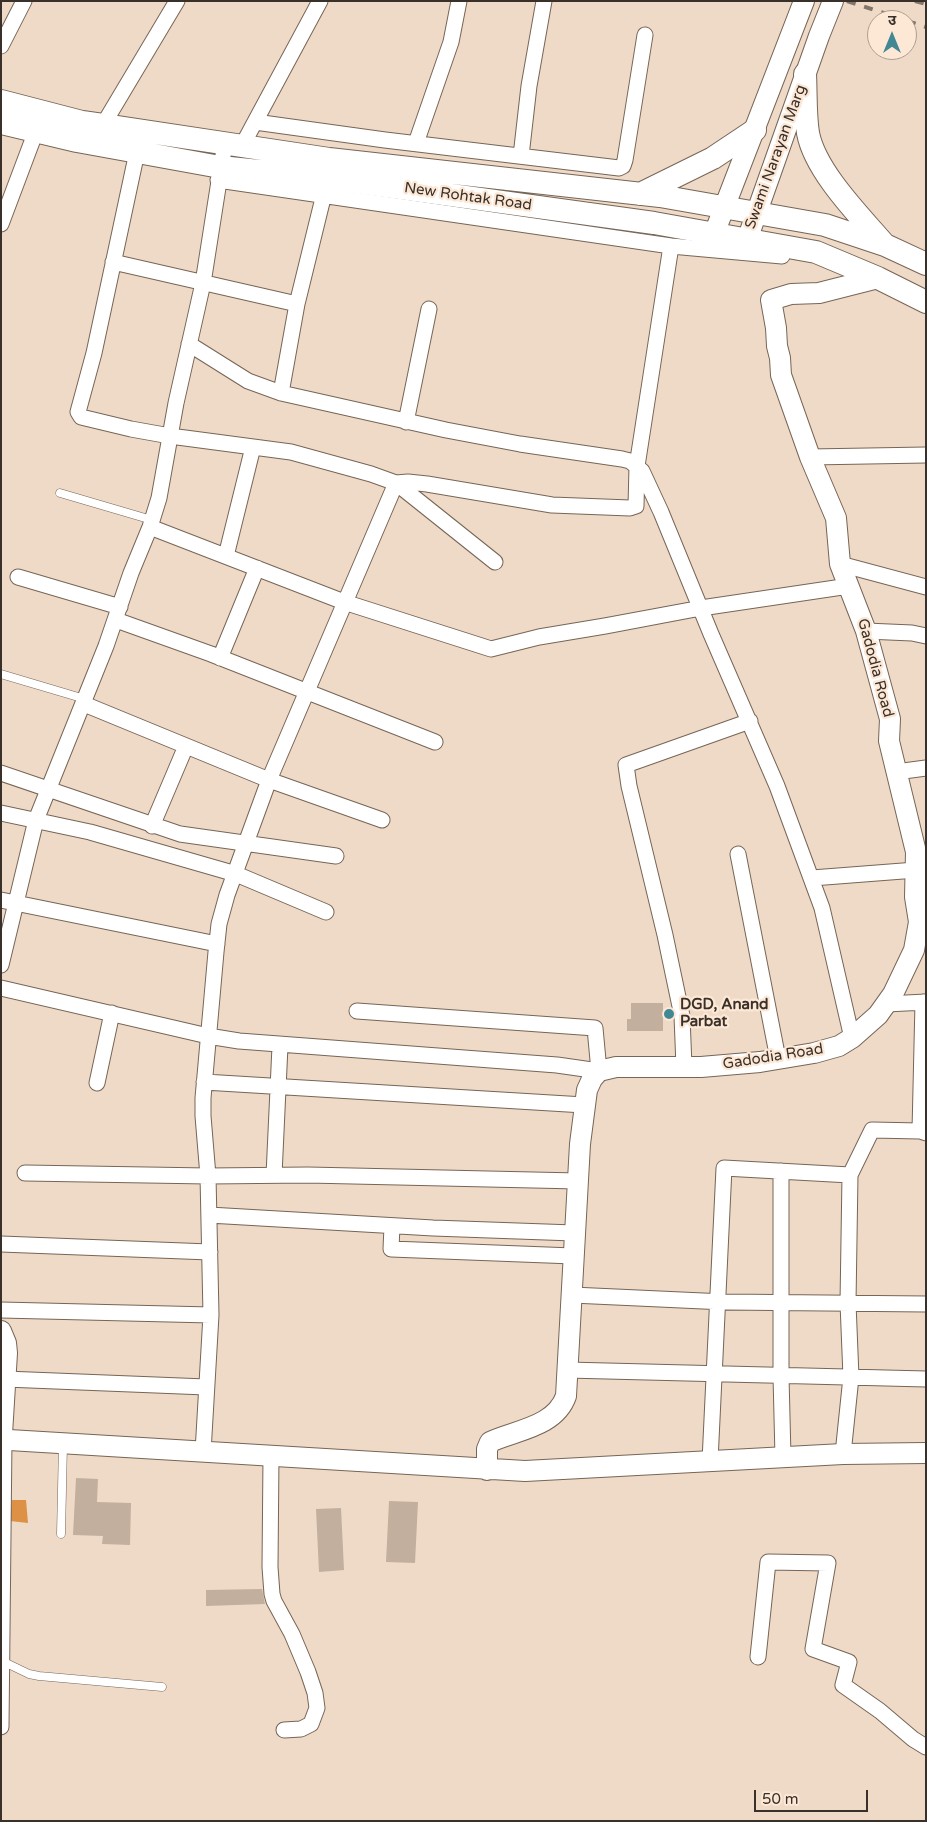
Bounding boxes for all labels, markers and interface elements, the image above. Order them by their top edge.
north arrow [867,10,917,60]
text: उ [888,12,896,29]
street label: Swami Narayan Marg [742,82,810,232]
street label: New Rohtak Road [403,179,533,215]
street label: Gadodia Road [853,617,897,719]
place label: DGD, Anand Parbat [680,996,769,1031]
marker: DGD, Anand Parbat [662,1007,676,1021]
street label: Gadodia Road [721,1040,825,1074]
scale bar [757,1780,871,1812]
text: 50 m [762,1790,799,1808]

